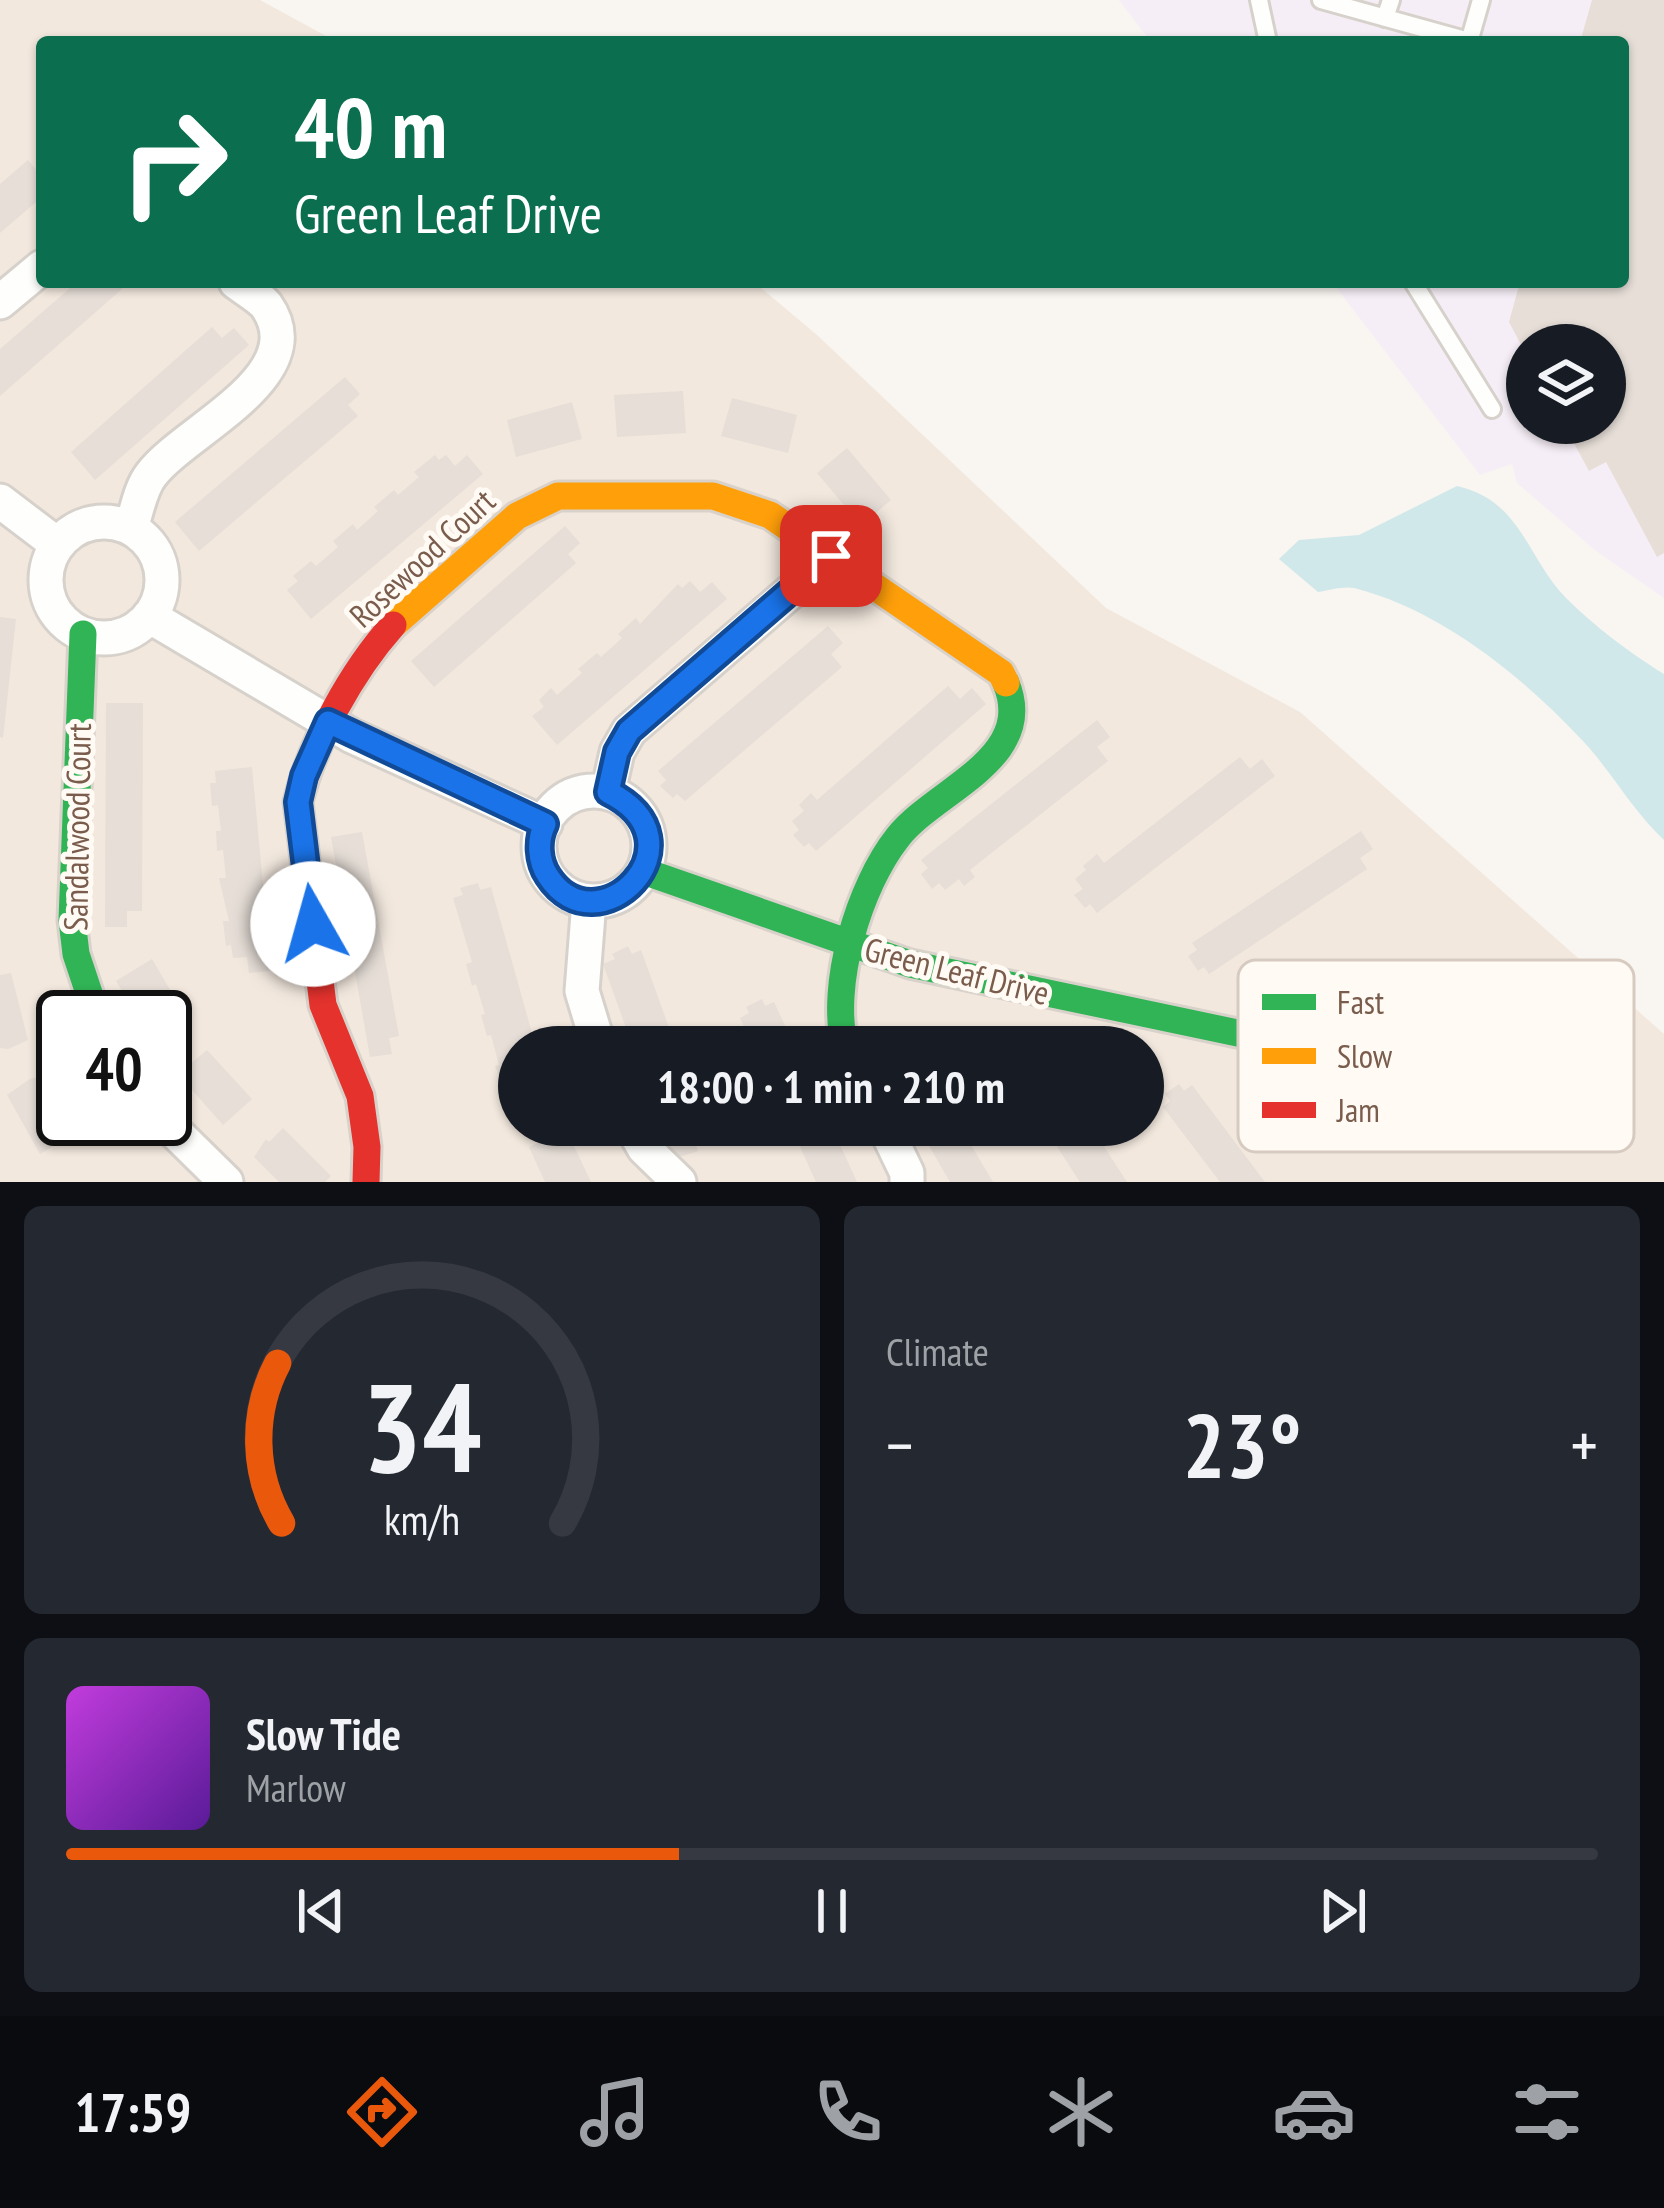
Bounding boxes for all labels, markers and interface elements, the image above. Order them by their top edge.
text: 40 m [294,72,447,181]
icon: right [96,84,252,240]
text: Green Leaf Drive [294,178,602,248]
map controls [1506,324,1626,444]
button: layers [1506,324,1626,444]
street label: Rosewood Court [340,479,504,636]
pin [780,505,882,607]
icon: arrive [798,523,864,589]
street label: Sandalwood Court [53,723,100,931]
position arrow [250,861,376,987]
street label: Green Leaf Drive [861,927,1054,1014]
legend [1238,960,1634,1152]
text: Fast [1337,980,1384,1023]
speed limit sign: 40 [36,990,192,1146]
text: Slow [1337,1034,1393,1077]
text: 18:00 · 1 min · 210 m [657,1057,1005,1115]
text: Jam [1336,1088,1380,1131]
text: Climate [886,1326,989,1377]
text: 34 [362,1345,482,1506]
text: 23° [1183,1386,1301,1503]
text: − [886,1402,913,1487]
text: + [1571,1402,1598,1487]
text: km/h [384,1491,460,1547]
text: Slow Tide [246,1704,401,1762]
text: Marlow [246,1762,346,1813]
icon: previous [288,1878,354,1944]
icon: pause [799,1878,865,1944]
icon: next [1310,1878,1376,1944]
icon: directions [340,2070,424,2154]
icon: music [573,2070,657,2154]
icon: phone [806,2070,890,2154]
icon: climate [1039,2070,1123,2154]
icon: car [1272,2070,1356,2154]
icon: filters [1505,2070,1589,2154]
text: 17:59 [75,2077,191,2147]

